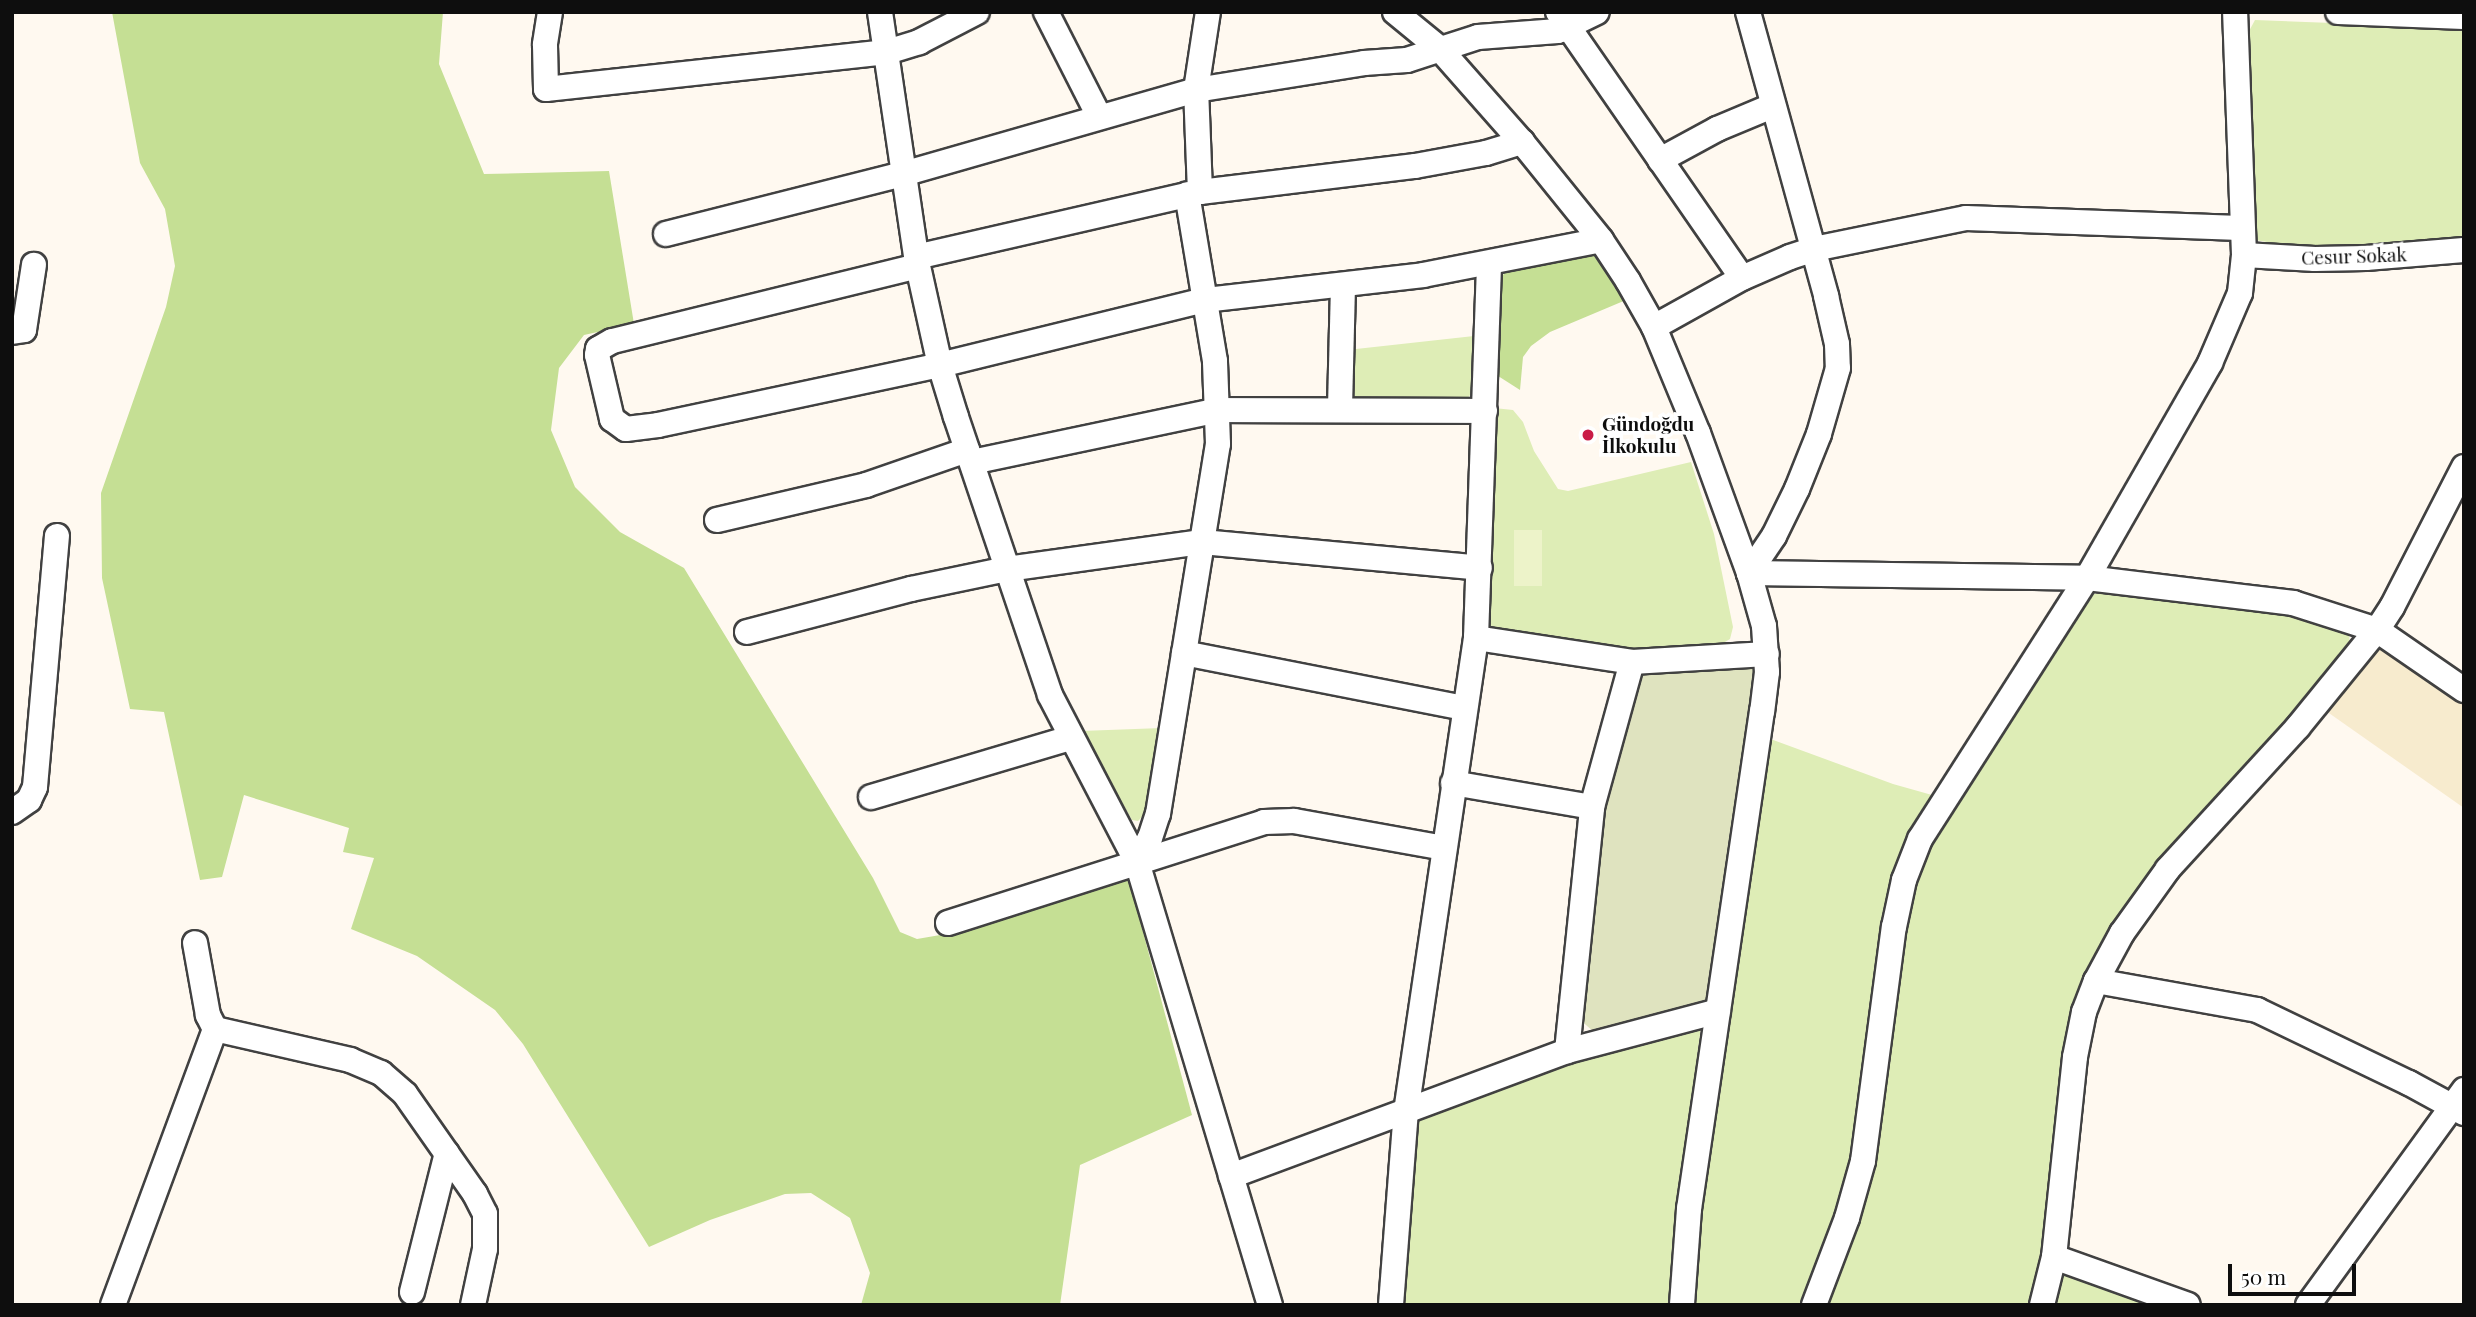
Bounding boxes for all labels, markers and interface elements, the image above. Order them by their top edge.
street label: Cesur Sokak [2301,243,2407,269]
place label: Gündoğdu İlkokulu [1602,413,1694,457]
marker: Gündoğdu İlkokulu [1580,427,1596,443]
scale bar [2231,1250,2359,1294]
text: 50 m [2241,1262,2286,1290]

